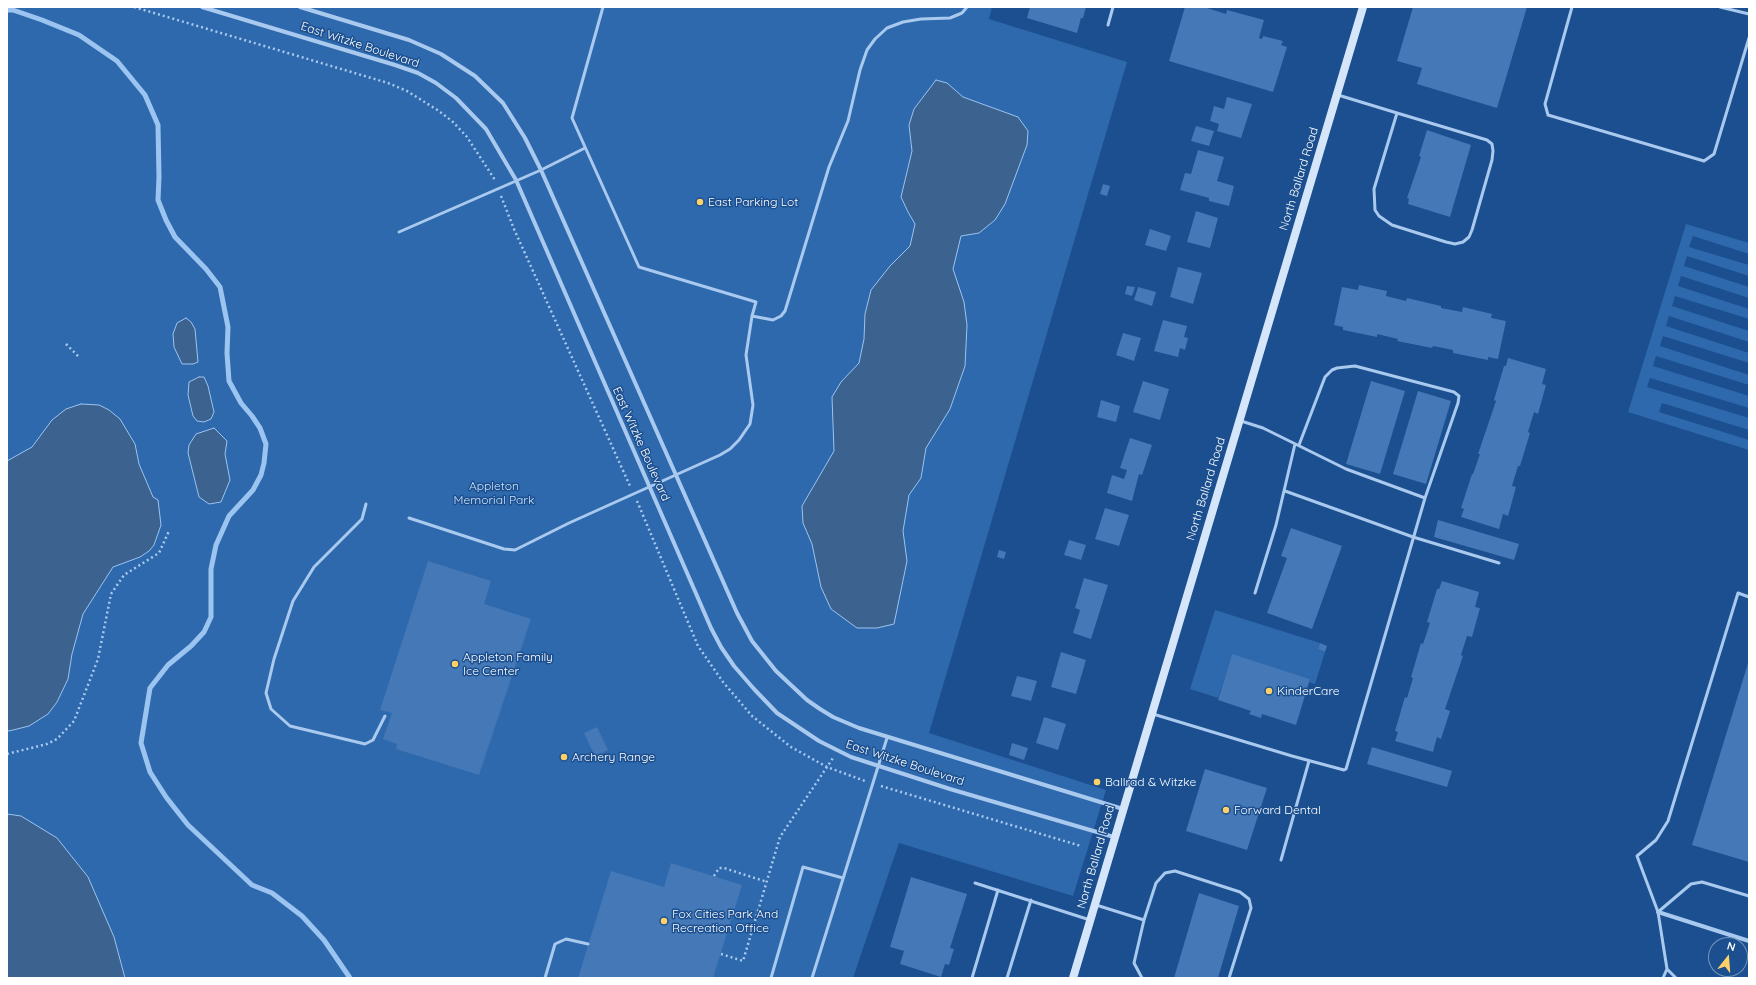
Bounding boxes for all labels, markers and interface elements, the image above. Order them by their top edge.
street label: East Witzke Boulevard [299,19,421,71]
street label: North Ballard Road [1276,126,1322,232]
place label: East Parking Lot [708,195,798,209]
marker: East Parking Lot [695,197,705,207]
street label: East Witzke Boulevard [609,385,673,503]
street label: North Ballard Road [1183,436,1229,542]
park label: Appleton Memorial Park [454,479,534,507]
place label: Appleton Family Ice Center [463,650,553,678]
marker: Appleton Family Ice Center [450,659,460,669]
place label: KinderCare [1277,684,1340,698]
marker: KinderCare [1264,686,1274,696]
street label: East Witzke Boulevard [844,737,966,789]
place label: Archery Range [572,750,655,764]
marker: Archery Range [559,752,569,762]
place label: Ballrad & Witzke [1105,775,1196,789]
marker: Ballrad & Witzke [1092,777,1102,787]
street label: North Ballard Road [1074,803,1118,911]
place label: Forward Dental [1234,803,1321,817]
marker: Forward Dental [1221,805,1231,815]
place label: Fox Cities Park And Recreation Office [672,907,778,935]
marker: Fox Cities Park And Recreation Office [659,916,669,926]
north arrow [1708,937,1748,977]
text: N [1725,939,1737,954]

